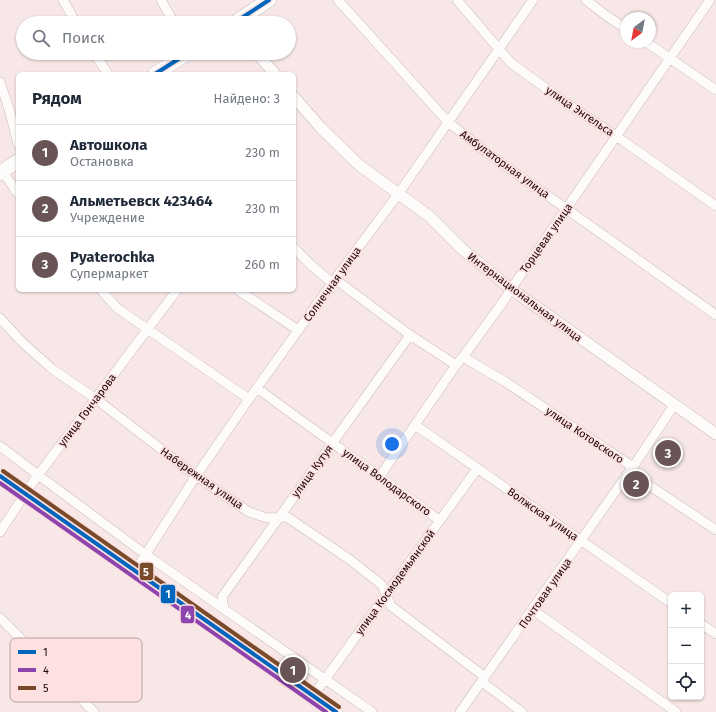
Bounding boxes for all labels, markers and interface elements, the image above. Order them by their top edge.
north arrow [620,12,656,48]
search box [16,16,296,60]
icon: search [30,27,52,49]
text: Поиск [62,29,105,47]
street label: улица Энгельса [543,84,616,139]
text: Рядом [32,88,82,109]
text: Найдено: 3 [214,91,280,106]
street label: Амбулаторная улица [458,128,552,201]
text: Автошкола [70,136,148,154]
text: 1 [42,145,48,160]
text: 230 m [245,145,280,160]
text: Остановка [70,154,134,169]
text: Альметьевск 423464 [70,192,213,210]
text: 2 [42,201,48,216]
text: 230 m [245,201,280,216]
street label: Торцевая улица [518,201,575,276]
text: Учреждение [70,210,145,225]
street label: Солнечная улица [301,244,364,324]
text: Pyaterochka [70,248,155,266]
street label: Интернациональная улица [465,250,584,345]
text: 3 [42,257,48,272]
text: 260 m [245,257,280,272]
text: Супермаркет [70,266,148,281]
street label: улица Гончарова [56,371,119,449]
street label: улица Котовского [543,404,626,466]
your location [382,434,402,454]
pin: 3 [655,438,681,468]
street label: улица Кутуя [289,443,336,500]
street label: Набережная улица [158,445,246,512]
street label: улица Володарского [340,446,433,519]
pin: 2 [623,469,649,499]
street label: Волжская улица [505,485,581,544]
street label: улица Космодемьянской [353,527,438,637]
street label: Почтовая улица [516,556,574,631]
line badge: 5 [139,562,154,581]
text: 5 [143,566,149,579]
line badge: 1 [160,584,176,604]
text: 1 [165,588,171,601]
map controls [668,592,704,700]
button: + [668,592,704,628]
line badge: 4 [180,605,195,624]
text: 4 [185,609,191,622]
button: − [668,628,704,664]
legend [10,638,142,702]
text: 1 [43,646,48,659]
pin: 1 [280,655,306,685]
text: 4 [43,664,49,677]
button: locate [668,664,704,700]
text: 5 [43,682,49,695]

